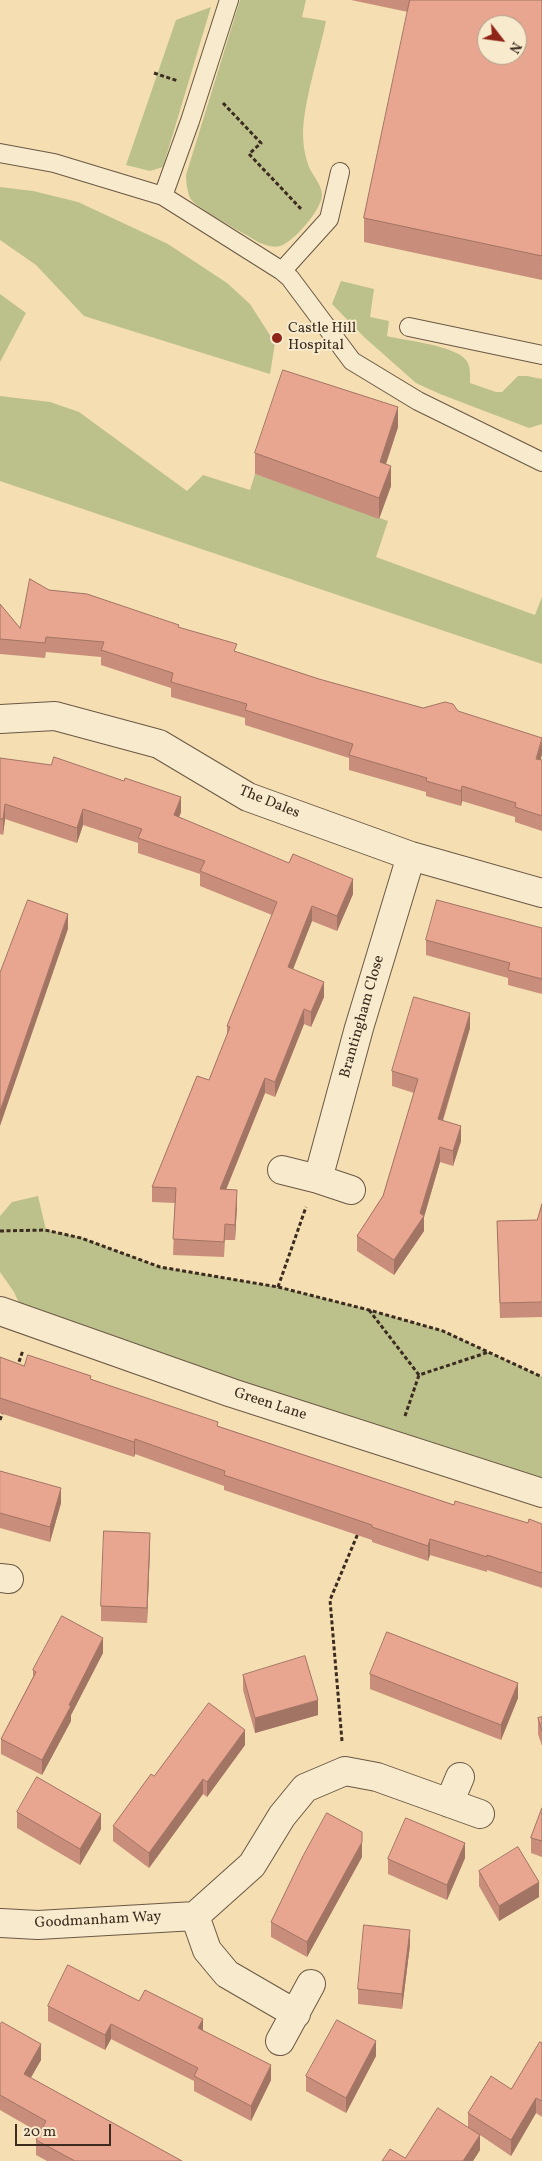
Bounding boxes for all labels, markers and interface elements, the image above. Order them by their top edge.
north arrow [477,15,527,65]
text: N [504,38,525,56]
place label: Castle Hill Hospital [288,320,356,355]
marker: Castle Hill Hospital [270,331,284,345]
street label: The Dales [236,783,302,823]
street label: Brantingham Close [337,954,389,1080]
street label: Green Lane [231,1385,309,1425]
street label: Goodmanham Way [34,1909,162,1933]
scale bar [18,2114,114,2146]
text: 20 m [23,2122,56,2143]

